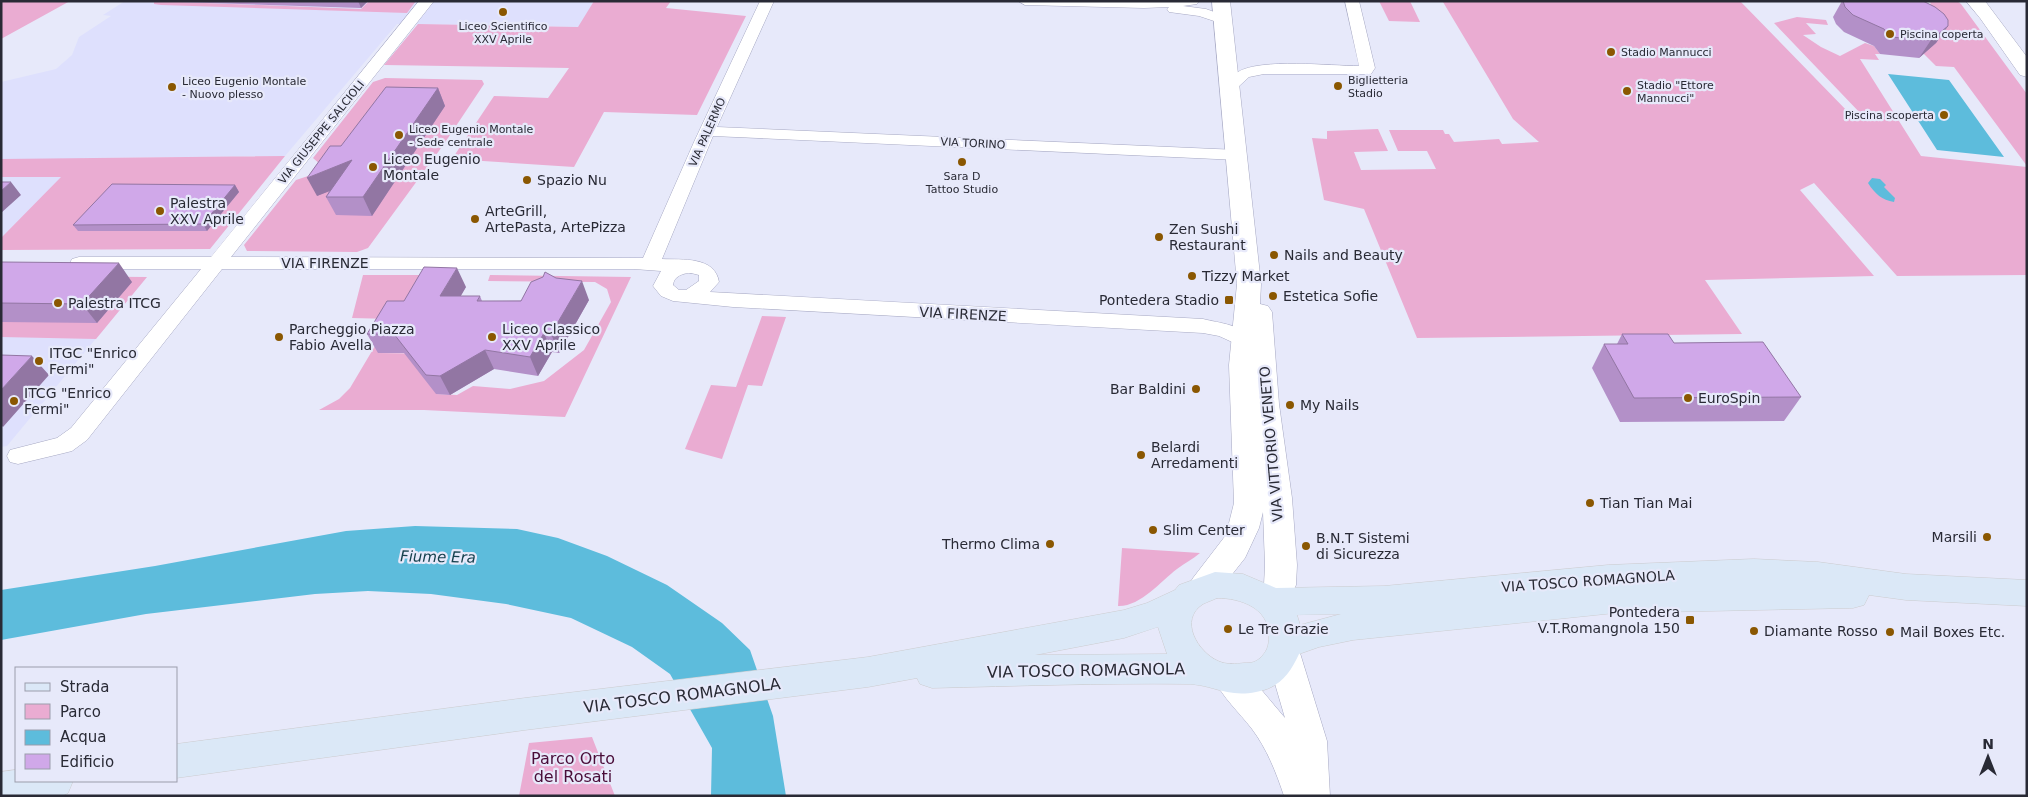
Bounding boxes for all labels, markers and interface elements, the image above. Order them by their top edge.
marker: Liceo Scientifico XXV Aprile [497,6,509,18]
place label: Liceo Scientifico XXV Aprile [458,20,548,46]
marker: Piscina coperta [1884,28,1896,40]
place label: Piscina coperta [1900,28,1984,41]
marker: Stadio Mannucci [1605,46,1617,58]
place label: Stadio Mannucci [1621,46,1712,59]
place label: Biglietteria Stadio [1348,74,1408,100]
place label: Liceo Eugenio Montale - Nuovo plesso [182,75,306,101]
street label: VIA GIUSEPPE SALCIOLI [276,78,367,187]
place label: Stadio "Ettore Mannucci" [1637,79,1714,105]
marker: Biglietteria Stadio [1332,80,1344,92]
marker: Liceo Eugenio Montale - Nuovo plesso [166,81,178,93]
marker: Stadio "Ettore Mannucci" [1621,85,1633,97]
street label: VIA PALERMO [686,95,729,169]
place label: Piscina scoperta [1845,109,1934,122]
marker: Piscina scoperta [1938,109,1950,121]
place label: Liceo Eugenio Montale - Sede centrale [409,123,533,149]
marker: Liceo Eugenio Montale - Sede centrale [393,129,405,141]
street label: VIA TORINO [940,135,1006,152]
place label: Liceo Eugenio Montale [383,151,481,183]
marker: Sara D Tattoo Studio [956,156,968,168]
marker: Liceo Eugenio Montale [367,161,379,173]
place label: Sara D Tattoo Studio [925,170,998,196]
place label: Spazio Nu [537,172,607,188]
marker: Spazio Nu [521,174,533,186]
place label: Palestra XXV Aprile [170,195,244,227]
place label: ArteGrill, ArtePasta, ArtePizza [485,203,626,235]
marker: Palestra XXV Aprile [154,205,166,217]
marker: ArteGrill, ArtePasta, ArtePizza [469,213,481,225]
place label: Zen Sushi Restaurant [1169,221,1246,253]
marker: Zen Sushi Restaurant [1153,231,1165,243]
place label: Nails and Beauty [1284,247,1403,263]
marker: Nails and Beauty [1268,249,1280,261]
street label: VIA FIRENZE [281,255,369,271]
place label: Tizzy Market [1201,268,1290,284]
marker: Tizzy Market [1186,270,1198,282]
place label: Estetica Sofie [1283,288,1378,304]
marker: Estetica Sofie [1267,290,1279,302]
place label: Pontedera Stadio [1099,292,1219,308]
marker: Pontedera Stadio [1223,294,1235,306]
place label: Palestra ITCG [68,295,161,311]
marker: Palestra ITCG [52,297,64,309]
street label: VIA FIRENZE [919,304,1007,324]
place label: Parcheggio Piazza Fabio Avella [289,321,415,353]
place label: Liceo Classico XXV Aprile [502,321,600,353]
marker: Parcheggio Piazza Fabio Avella [273,331,285,343]
marker: Liceo Classico XXV Aprile [486,331,498,343]
place label: ITGC "Enrico Fermi" [49,345,137,377]
marker: ITGC "Enrico Fermi" [33,355,45,367]
street label: VIA VITTORIO VENETO [1256,366,1286,522]
place label: Bar Baldini [1110,381,1186,397]
marker: Bar Baldini [1190,383,1202,395]
place label: ITCG "Enrico Fermi" [24,385,111,417]
place label: EuroSpin [1698,390,1760,406]
marker: EuroSpin [1682,392,1694,404]
marker: ITCG "Enrico Fermi" [8,395,20,407]
place label: My Nails [1300,397,1359,413]
marker: My Nails [1284,399,1296,411]
place label: Belardi Arredamenti [1151,439,1238,471]
marker: Belardi Arredamenti [1135,449,1147,461]
place label: Tian Tian Mai [1599,495,1692,511]
marker: Tian Tian Mai [1584,497,1596,509]
place label: Slim Center [1163,522,1245,538]
marker: Slim Center [1147,524,1159,536]
place label: Marsili [1932,529,1977,545]
place label: B.N.T Sistemi di Sicurezza [1316,530,1410,562]
marker: Marsili [1981,531,1993,543]
place label: Thermo Clima [941,536,1040,552]
marker: Thermo Clima [1044,538,1056,550]
marker: B.N.T Sistemi di Sicurezza [1300,540,1312,552]
water label: Fiume Era [400,547,476,567]
street label: VIA TOSCO ROMAGNOLA [1501,567,1676,595]
place label: Pontedera V.T.Romangnola 150 [1538,604,1680,636]
marker: Pontedera V.T.Romangnola 150 [1684,614,1696,626]
place label: Le Tre Grazie [1238,621,1329,637]
marker: Le Tre Grazie [1222,623,1234,635]
place label: Diamante Rosso [1764,623,1878,639]
place label: Mail Boxes Etc. [1900,624,2005,640]
marker: Diamante Rosso [1748,625,1760,637]
marker: Mail Boxes Etc. [1884,626,1896,638]
street label: VIA TOSCO ROMAGNOLA [987,659,1185,682]
legend [15,667,178,782]
street label: VIA TOSCO ROMAGNOLA [582,674,782,717]
text: Strada [60,678,109,696]
text: Parco [60,703,101,721]
text: Acqua [60,728,106,746]
north arrow [1963,732,2013,782]
text: N [1982,736,1994,752]
park label: Parco Orto del Rosati [531,749,615,786]
text: Edificio [60,753,114,771]

